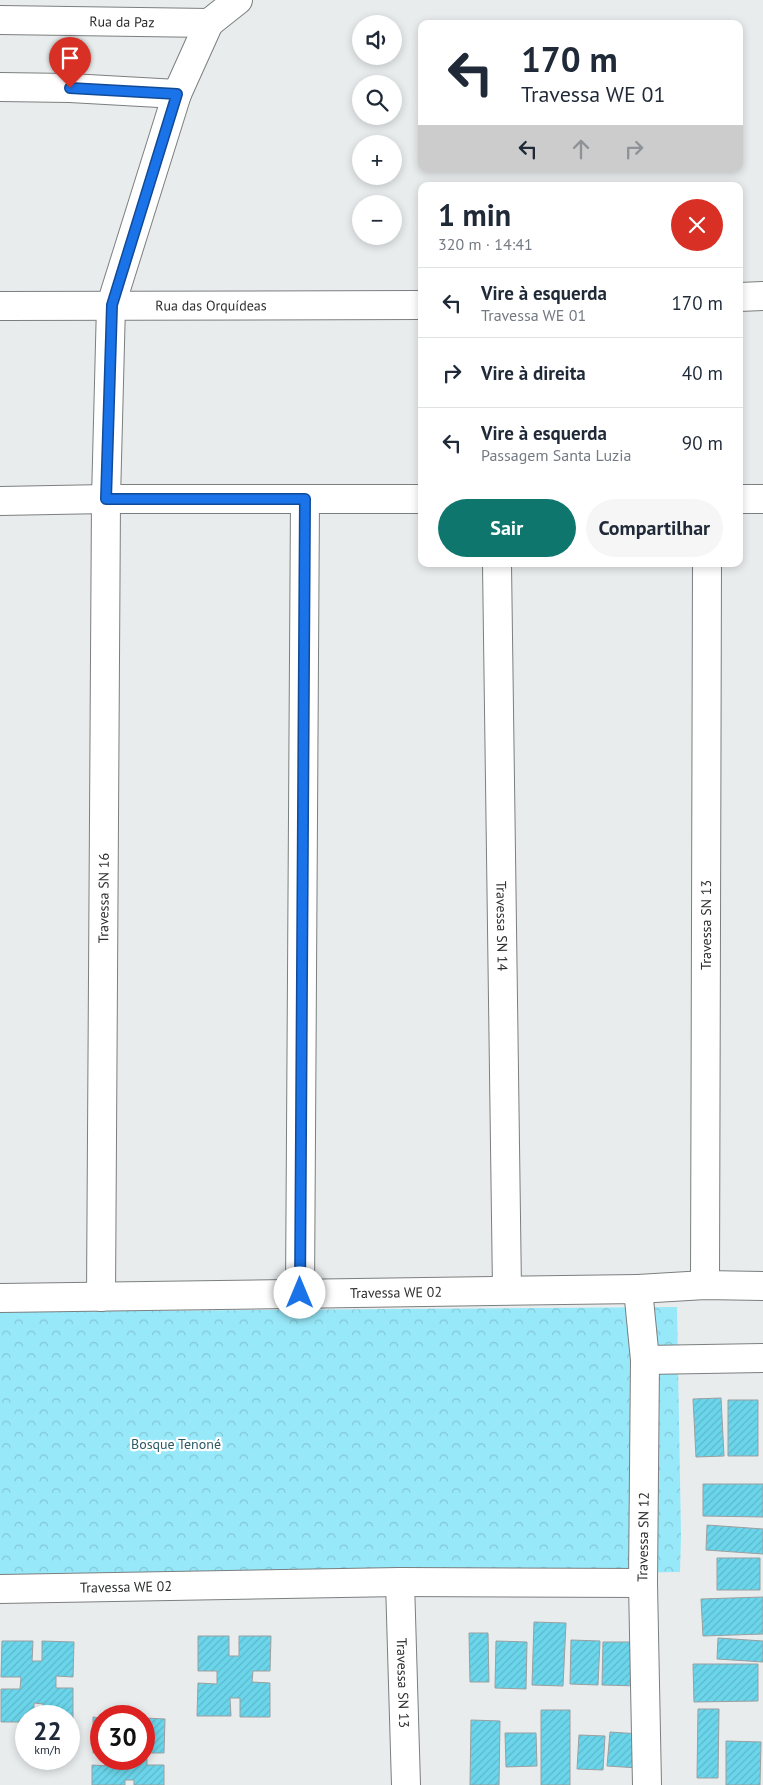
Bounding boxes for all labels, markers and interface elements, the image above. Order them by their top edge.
street label: Rua da Paz [89,12,155,31]
map controls [352,15,402,245]
button: sound [352,15,402,65]
text: 170 m [521,36,618,82]
pin [49,37,91,88]
icon: left [438,40,503,105]
icon: arrive [56,44,84,72]
button: search [352,75,402,125]
text: Travessa WE 01 [521,80,666,108]
button: + [352,135,402,185]
icon: left [514,135,542,163]
icon: ahead [567,135,595,163]
icon: right [620,135,648,163]
button: − [352,195,402,245]
text: 1 min [438,195,511,234]
button: close [671,199,723,251]
text: 320 m · 14:41 [438,234,533,254]
text: Vire à esquerda [481,281,607,305]
icon: left [438,289,466,317]
text: 170 m [671,291,723,315]
street label: Rua das Orquídeas [155,296,267,315]
text: Travessa WE 01 [481,305,586,325]
icon: right [438,359,466,387]
text: Vire à direita [481,361,586,385]
text: 40 m [682,361,723,385]
text: Vire à esquerda [481,421,607,445]
icon: left [438,429,466,457]
text: 90 m [682,431,723,455]
text: Passagem Santa Luzia [481,445,631,465]
button: Sair [438,499,576,557]
button: Compartilhar [586,499,723,557]
street label: Travessa SN 16 [94,853,113,943]
street label: Travessa SN 13 [697,880,715,970]
street label: Travessa SN 14 [492,881,512,972]
position arrow [273,1266,325,1318]
street label: Travessa WE 02 [350,1283,442,1302]
park label: Bosque Tenoné [131,1435,221,1453]
street label: Travessa SN 12 [633,1492,653,1582]
street label: Travessa WE 02 [80,1577,172,1597]
street label: Travessa SN 13 [393,1638,413,1728]
speed limit sign: 30 [90,1705,155,1770]
text: 22 [33,1715,62,1747]
text: km/h [34,1742,61,1757]

